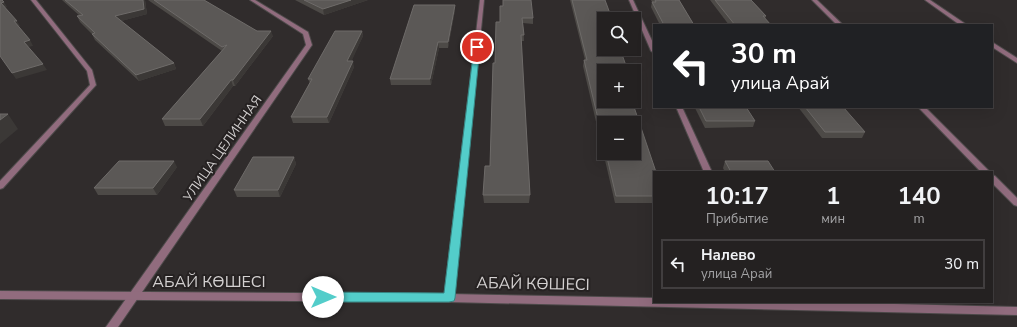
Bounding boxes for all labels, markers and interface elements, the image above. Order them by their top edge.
map controls [597,12,641,160]
button: search [597,12,641,56]
pin [460,30,494,64]
text: 30 m [731,35,797,73]
icon: arrive [466,36,488,58]
icon: left [665,40,717,92]
button: + [597,64,641,108]
text: улица Арай [731,71,830,95]
street label: УЛИЦА ЦЕЛИННАЯ [179,92,266,206]
button: − [597,116,641,160]
text: 10:17 [705,180,769,212]
text: 1 [826,180,840,212]
text: 140 [897,180,941,212]
text: Прибытие [706,210,768,228]
text: мин [821,210,845,228]
text: m [913,210,925,228]
text: Налево [701,245,756,265]
icon: left [667,253,689,275]
text: 30 m [944,254,979,274]
text: улица Арай [701,265,772,283]
street label: АБАЙ КӨШЕСІ [152,271,266,293]
street label: АБАЙ КӨШЕСІ [476,272,590,296]
position arrow [302,276,344,318]

